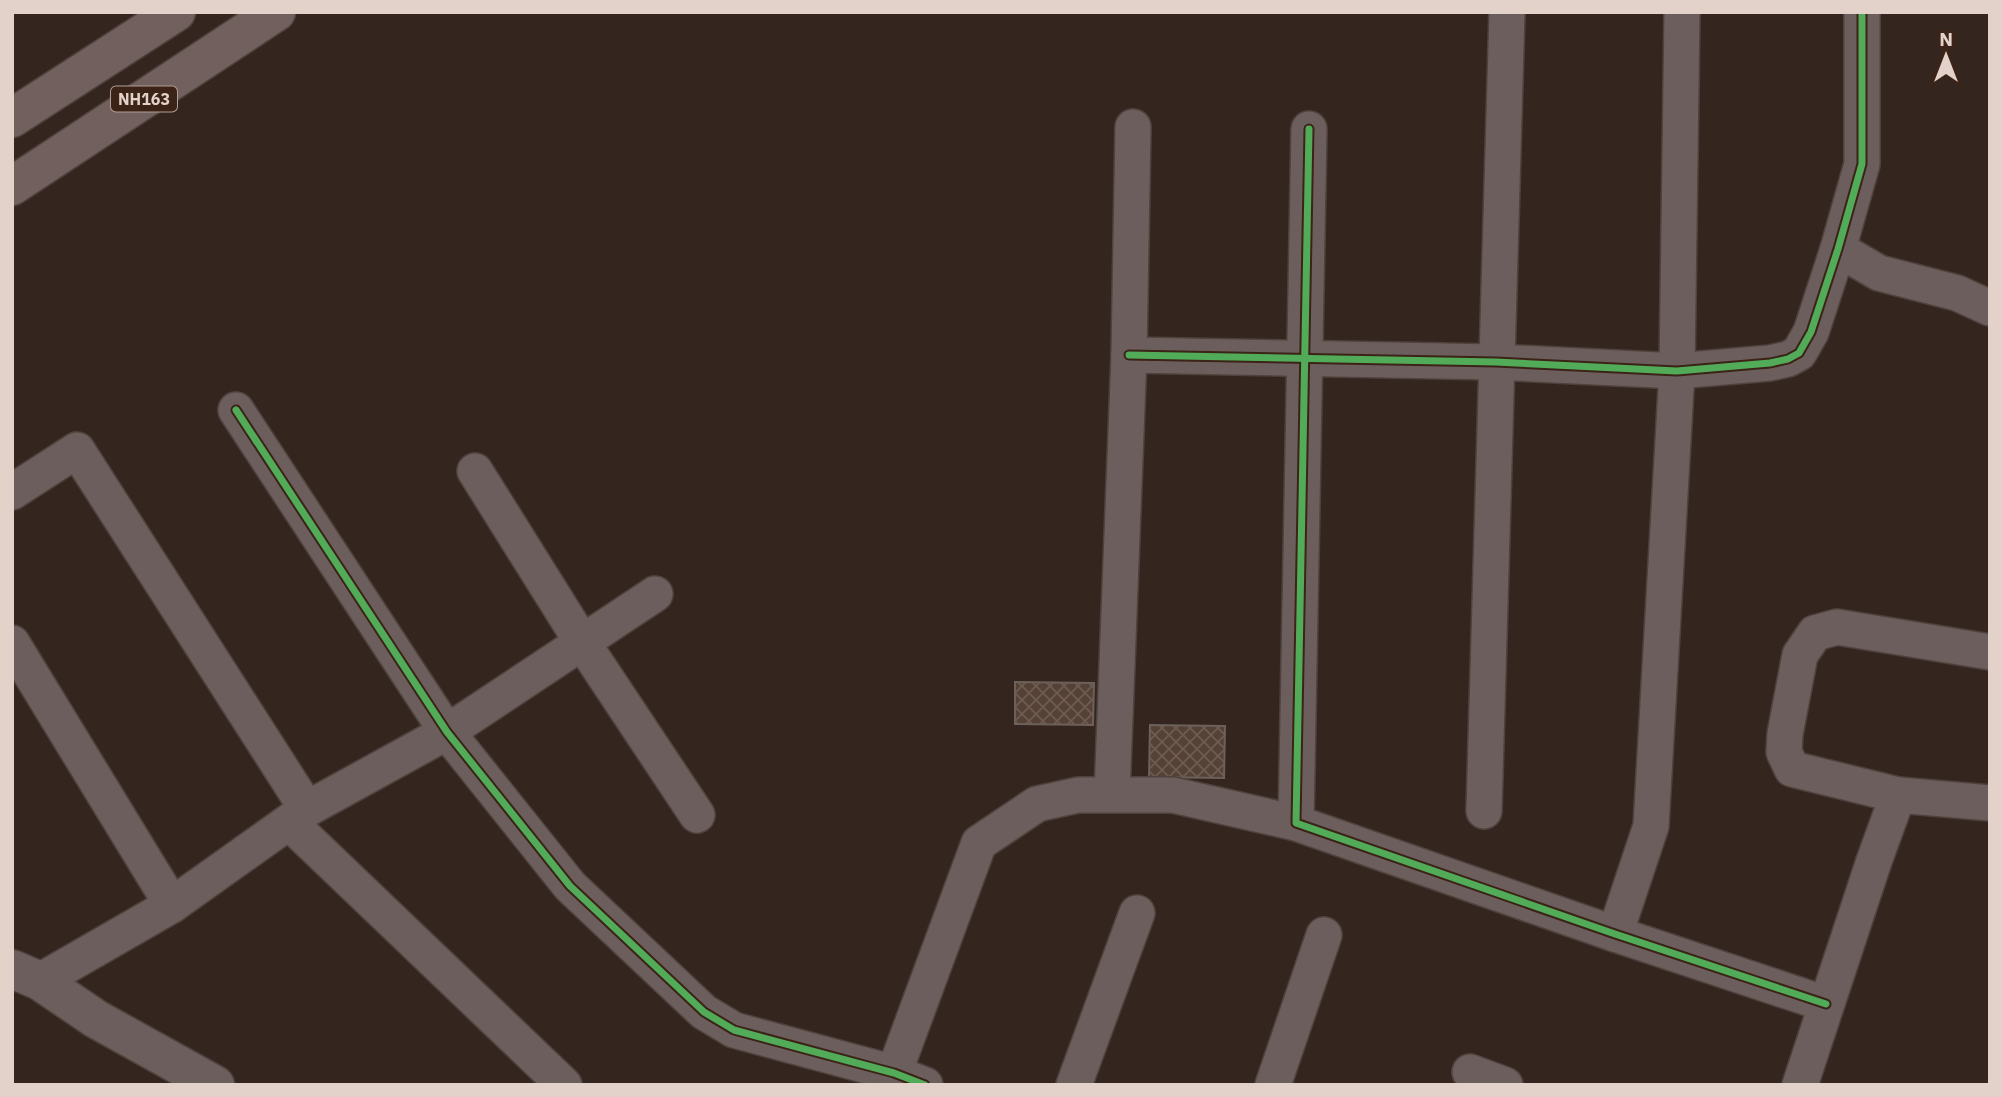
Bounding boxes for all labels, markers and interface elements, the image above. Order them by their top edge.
north arrow [1911,21,1981,91]
text: N [1939,27,1953,51]
road number: NH163 [111,86,177,111]

